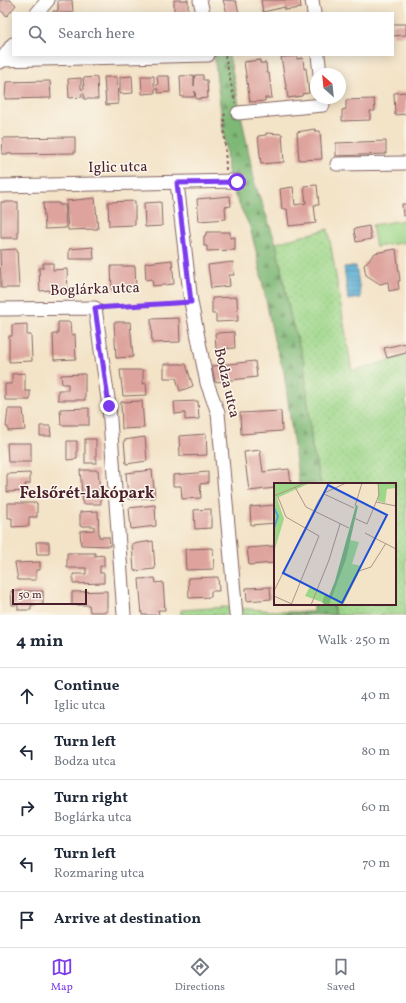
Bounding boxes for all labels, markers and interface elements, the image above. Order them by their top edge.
search box [12,12,394,56]
icon: search [26,23,48,45]
text: Search here [58,24,135,45]
north arrow [310,68,346,104]
street label: Iglic utca [88,157,148,179]
route start [228,173,246,191]
street label: Boglárka utca [50,278,140,302]
street label: Bodza utca [208,346,244,420]
route end [100,397,118,415]
district label: Felsőrét-lakópark [19,483,155,505]
inset map [274,483,396,605]
scale bar [12,587,87,606]
text: 50 m [18,588,42,603]
text: 4 min [16,630,63,653]
text: Walk · 250 m [318,632,390,650]
text: Continue [54,676,119,697]
icon: ahead [16,685,38,707]
text: 40 m [361,687,390,705]
text: Iglic utca [54,697,106,715]
text: Turn left [54,732,116,753]
icon: left [16,741,38,763]
text: 80 m [361,743,390,761]
text: Bodza utca [54,753,116,771]
text: Turn right [54,788,128,809]
icon: right [16,797,38,819]
text: 60 m [362,799,390,817]
text: Boglárka utca [54,809,132,827]
text: Turn left [54,844,116,865]
icon: left [16,853,38,875]
text: 70 m [362,855,390,873]
text: Rozmaring utca [54,865,144,883]
icon: arrive [16,909,38,931]
text: Arrive at destination [54,909,201,930]
tab: Map [51,956,73,995]
tab: Directions [175,956,225,995]
tab: Saved [327,956,355,995]

